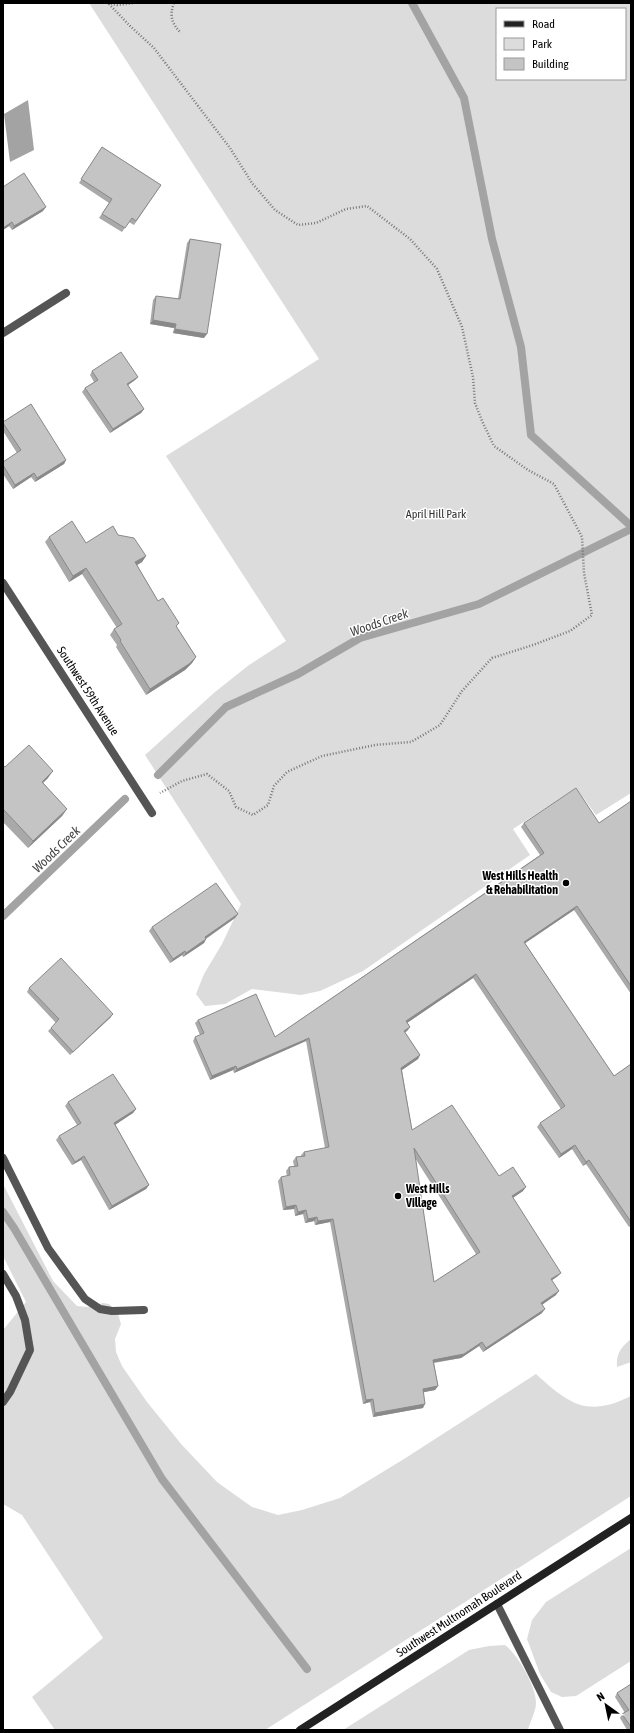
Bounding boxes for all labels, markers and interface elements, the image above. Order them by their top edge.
legend [496,8,626,80]
text: Road [532,17,555,31]
text: Park [532,37,553,51]
text: Building [532,57,570,71]
park label: April Hill Park [406,507,467,521]
water label: Woods Creek [348,605,410,639]
street label: Southwest 59th Avenue [54,644,122,738]
water label: Woods Creek [29,823,83,876]
place label: West Hills Health & Rehabilitation [481,869,558,897]
marker: West Hills Health & Rehabilitation [561,878,571,888]
place label: West Hills Village [405,1182,450,1210]
marker: West Hills Village [393,1191,403,1201]
street label: Southwest Multnomah Boulevard [394,1568,524,1660]
north arrow [586,1685,626,1725]
text: N [595,1690,607,1703]

